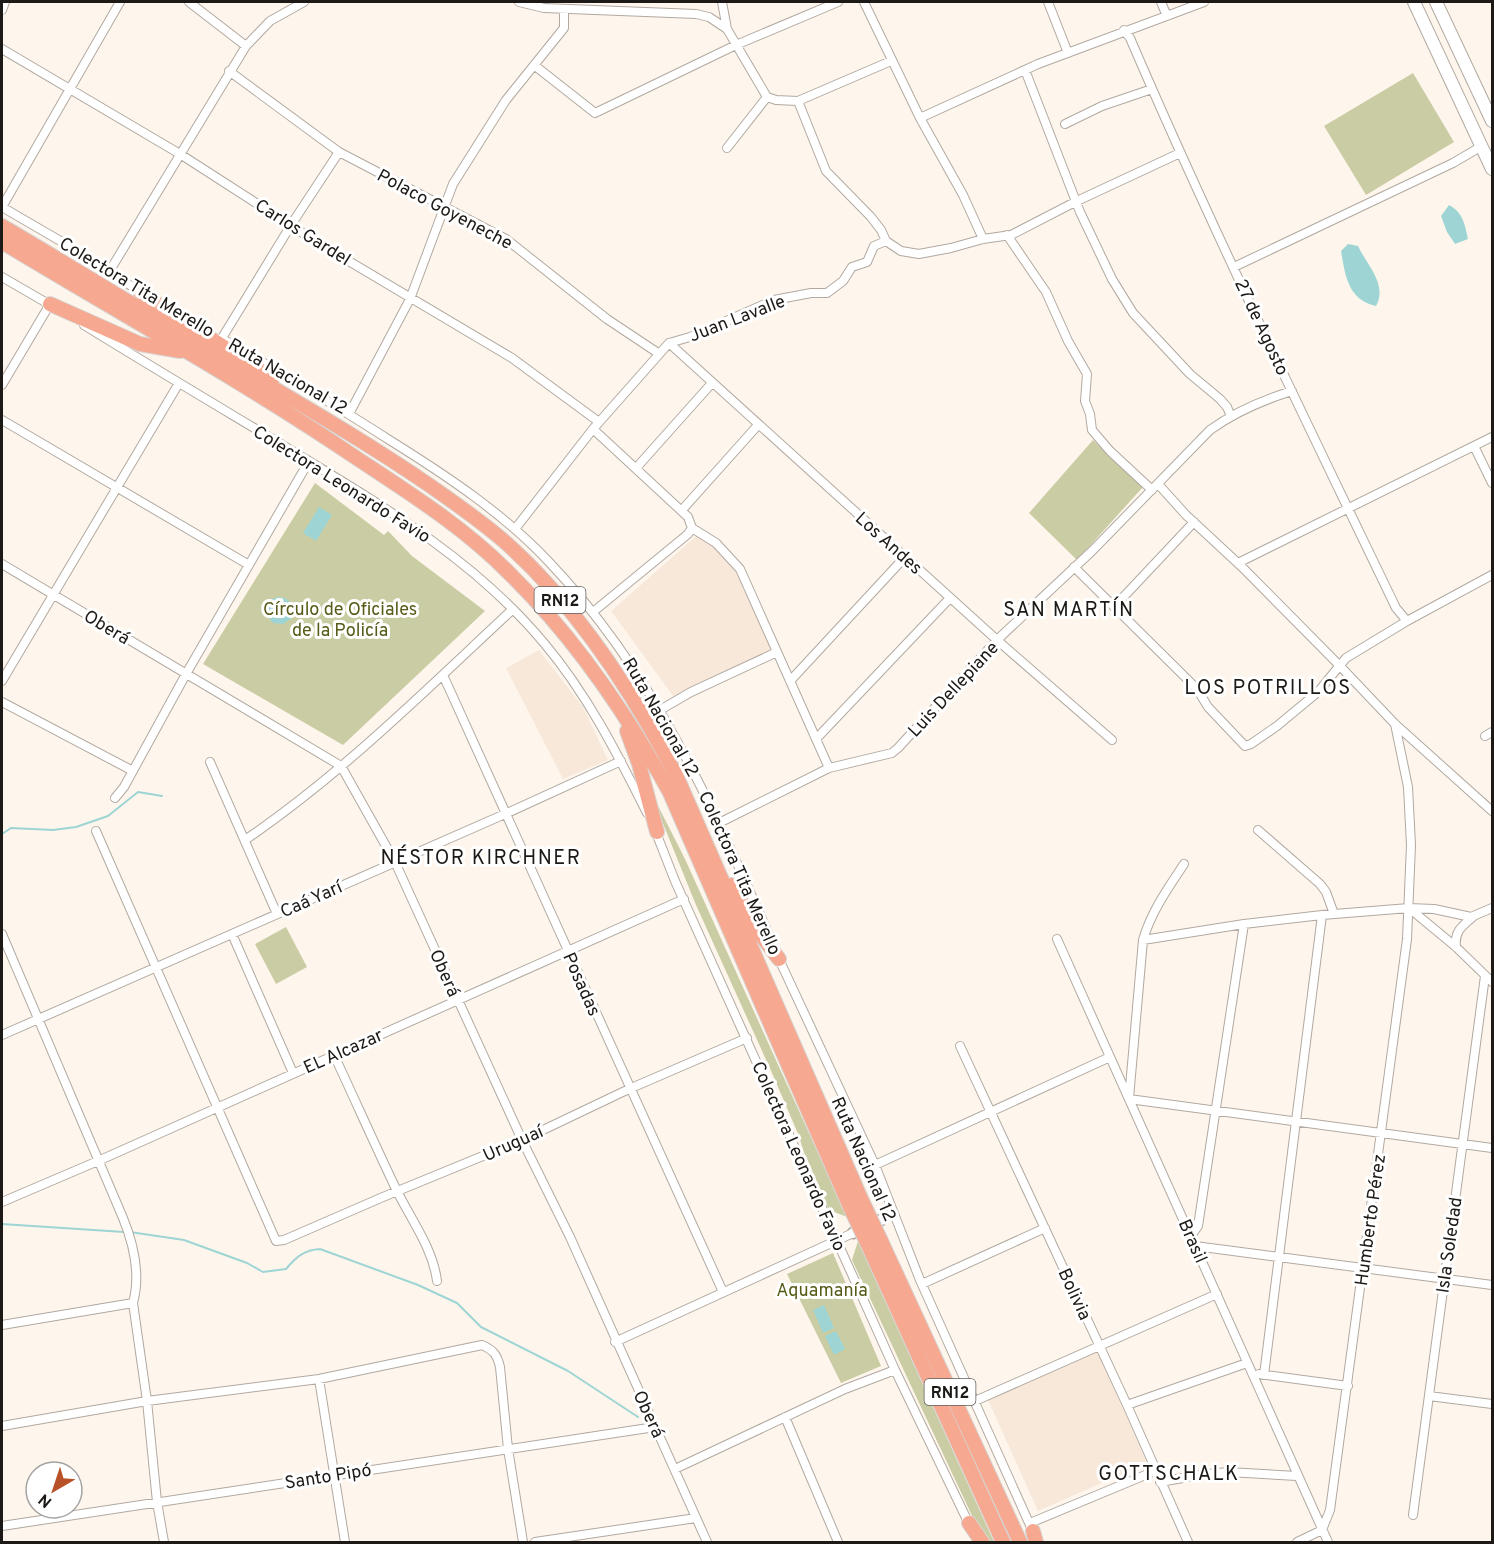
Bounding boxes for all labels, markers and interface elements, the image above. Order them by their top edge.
street label: Polaco Goyeneche [372,165,516,256]
street label: Carlos Gardel [250,195,354,272]
street label: Colectora Tita Merello [54,233,218,344]
street label: 27 de Agosto [1228,276,1293,380]
street label: Juan Lavalle [686,291,789,348]
street label: Ruta Nacional 12 [223,334,351,421]
street label: Colectora Leonardo Favio [248,421,434,549]
street label: Los Andes [850,508,926,580]
road number: RN12 [534,587,586,613]
district label: SAN MARTÍN [1003,596,1135,624]
park label: Círculo de Oficiales de la Policía [263,599,417,643]
street label: Oberá [79,606,134,651]
street label: Luis Dellepiane [904,637,1004,743]
street label: Ruta Nacional 12 [616,654,703,782]
district label: LOS POTRILLOS [1184,676,1352,702]
street label: Colectora Tita Merello [692,788,785,959]
district label: NÉSTOR KIRCHNER [381,844,581,872]
street label: Caá Yarí [277,876,348,924]
street label: Oberá [423,946,464,1001]
street label: Posadas [556,949,605,1020]
street label: EL Alcazar [300,1025,387,1080]
street label: Colectora Leonardo Favio [745,1058,850,1255]
street label: Ruta Nacional 12 [825,1094,900,1225]
street label: Uruguaí [480,1120,549,1168]
street label: Humberto Pérez [1351,1153,1392,1288]
street label: Isla Soledad [1432,1196,1469,1295]
street label: Brasil [1172,1216,1211,1267]
street label: Bolivia [1052,1265,1096,1324]
park label: Aquamanía [776,1280,868,1303]
road number: RN12 [924,1379,976,1405]
street label: Oberá [627,1387,669,1442]
street label: Santo Pipó [283,1459,373,1496]
north arrow [24,1460,84,1520]
district label: GOTTSCHALK [1098,1462,1240,1488]
text: N [35,1489,57,1511]

